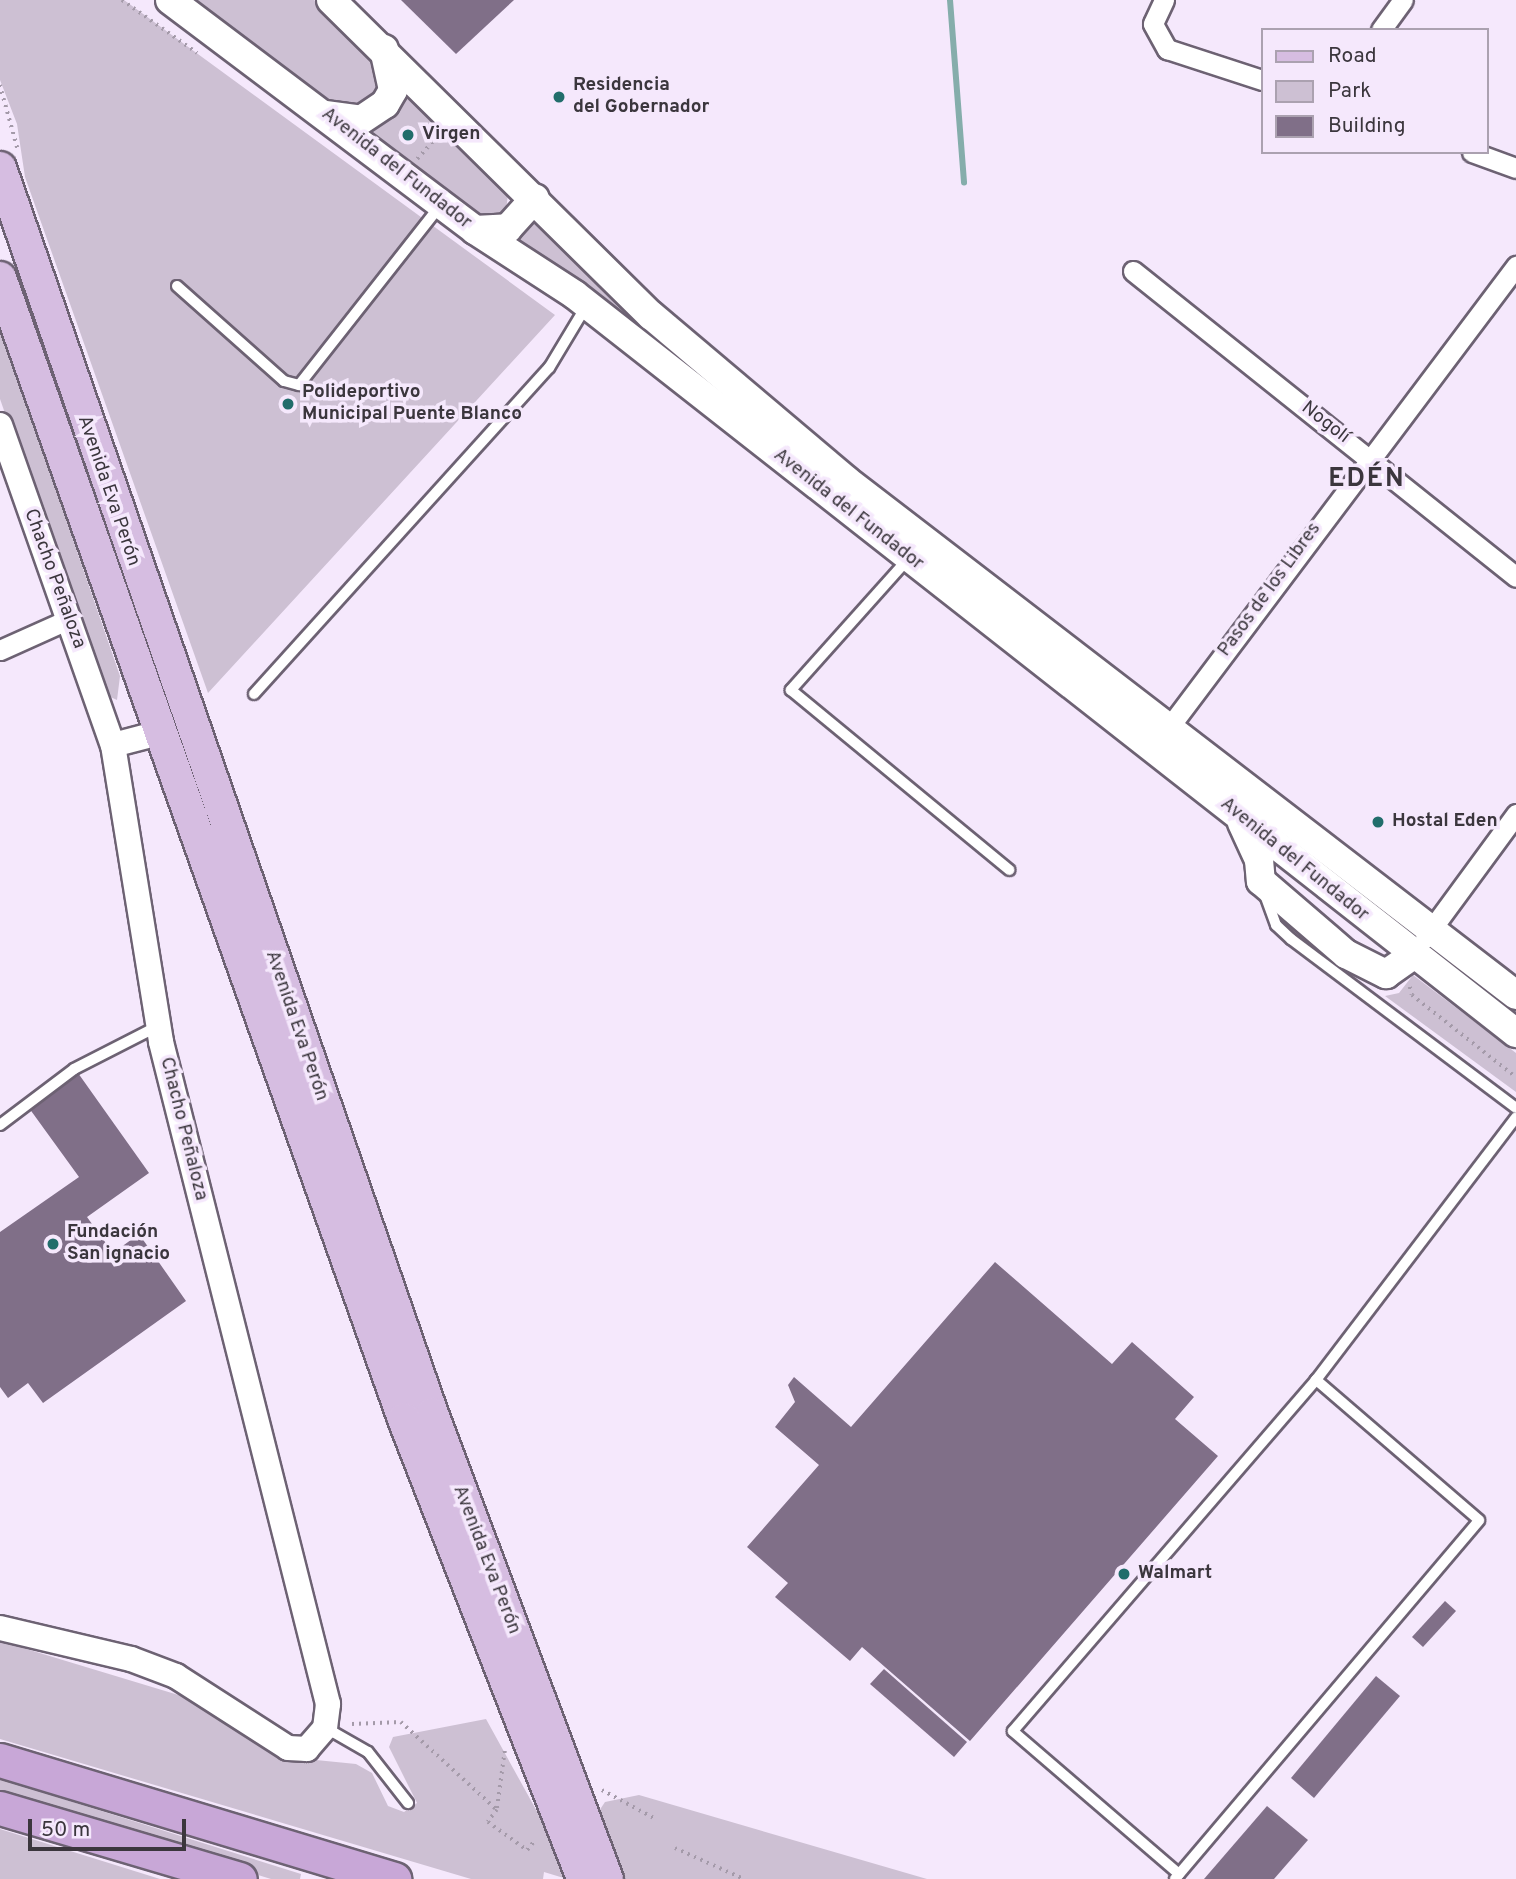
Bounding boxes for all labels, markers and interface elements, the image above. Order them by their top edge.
legend [1260,28,1488,154]
text: Road [1328,43,1377,70]
place label: Residencia del Gobernador [573,75,709,119]
text: Park [1328,78,1371,105]
marker: Residencia del Gobernador [551,89,567,105]
street label: Avenida del Fundador [316,103,476,235]
text: Building [1328,113,1406,140]
place label: Virgen [422,124,480,146]
marker: Virgen [400,127,416,143]
place label: Polideportivo Municipal Puente Blanco [302,382,522,426]
marker: Polideportivo Municipal Puente Blanco [280,396,296,412]
street label: Nogolí [1296,397,1354,449]
street label: Avenida Eva Perón [72,413,144,569]
street label: Avenida del Fundador [768,444,928,576]
district label: EDÉN [1329,464,1405,496]
street label: Chacho Peñaloza [18,506,90,652]
street label: Pasos de los Libres [1214,519,1326,661]
street label: Avenida del Fundador [1215,793,1373,927]
place label: Hostal Eden [1392,811,1498,833]
marker: Hostal Eden [1370,814,1386,830]
street label: Avenida Eva Perón [260,948,332,1104]
street label: Chacho Peñaloza [154,1055,212,1203]
place label: Fundación San ignacio [67,1222,170,1266]
marker: Fundación San ignacio [45,1236,61,1252]
street label: Avenida Eva Perón [447,1482,525,1638]
place label: Walmart [1138,1563,1212,1585]
marker: Walmart [1116,1566,1132,1582]
scale bar [32,1806,189,1850]
text: 50 m [41,1817,90,1844]

